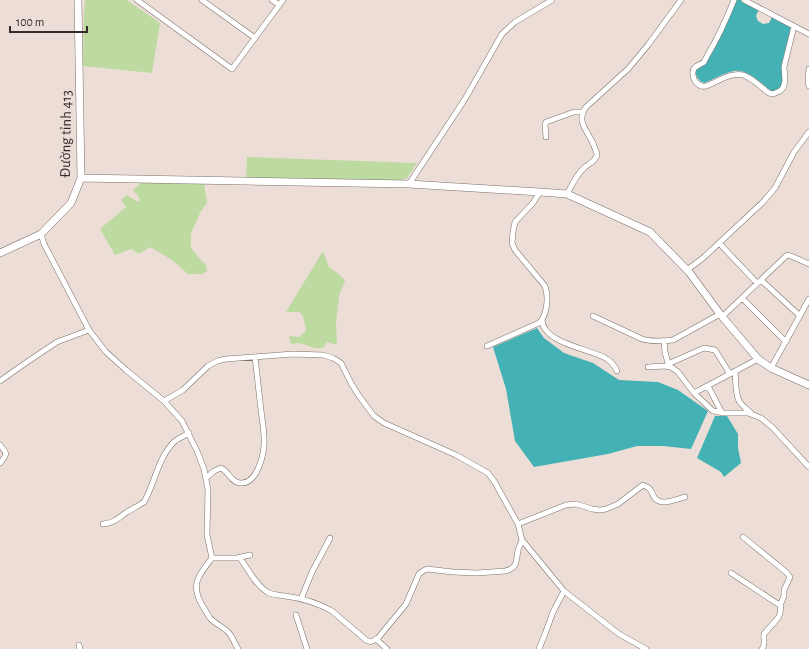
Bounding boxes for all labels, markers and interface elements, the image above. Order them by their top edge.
scale bar [10,8,87,34]
text: 100 m [16,16,44,28]
street label: Đường tỉnh 413 [58,90,74,178]

